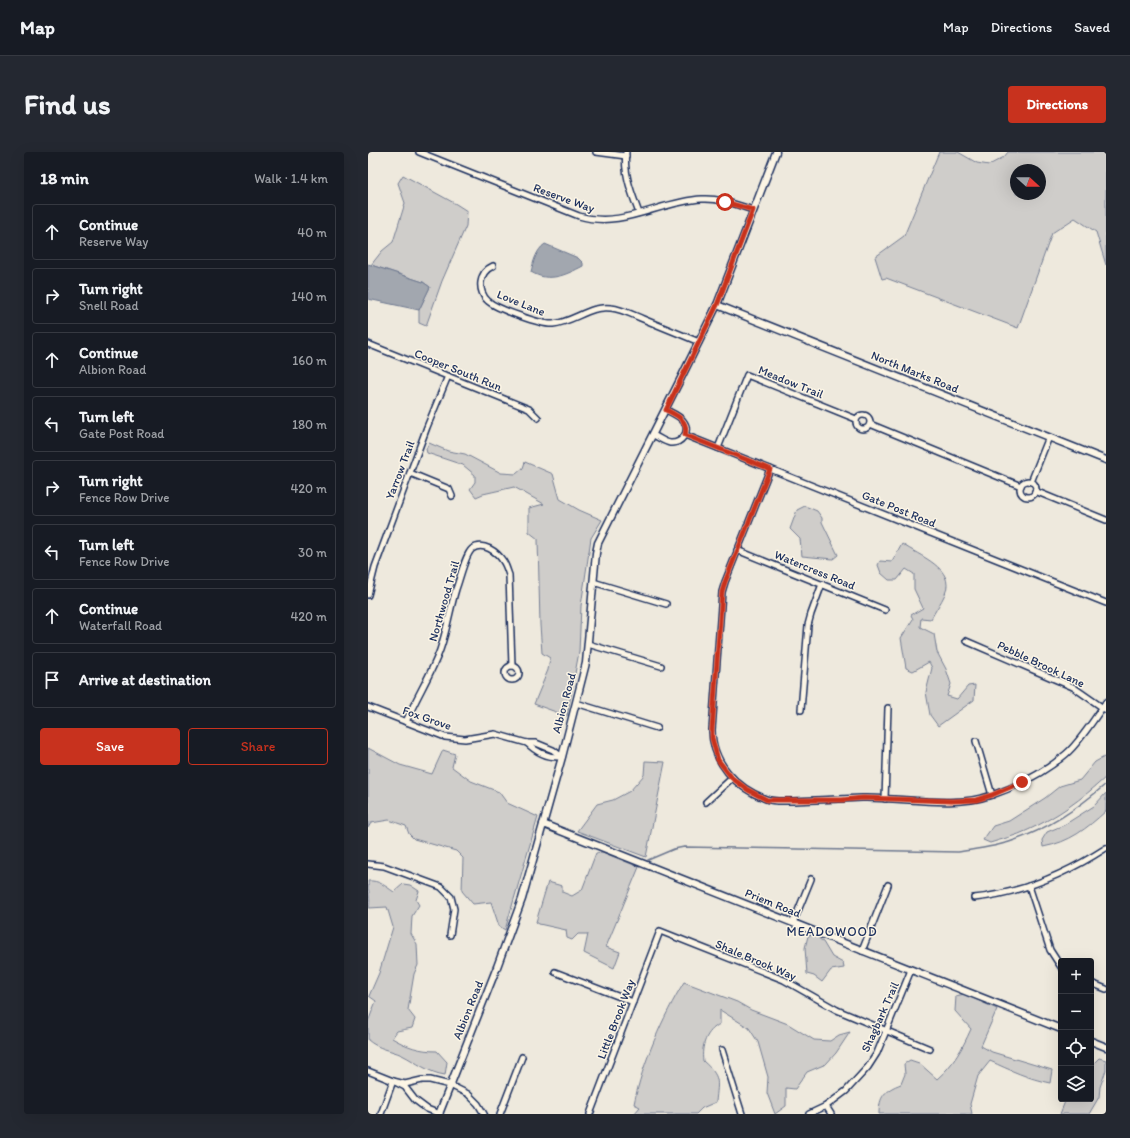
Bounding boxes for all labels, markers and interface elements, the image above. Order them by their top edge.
text: Map [20,16,55,39]
text: Map [943,19,969,36]
text: Directions [991,19,1052,36]
text: Saved [1074,19,1110,36]
button: Directions [1008,86,1106,123]
text: Find us [24,87,111,121]
north arrow [1010,164,1046,200]
text: 18 min [40,168,89,188]
text: Walk · 1.4 km [254,171,328,186]
street label: Reserve Way [531,180,597,216]
route start [716,193,734,211]
text: Continue [79,216,138,234]
icon: ahead [41,221,63,243]
text: 40 m [297,225,327,240]
text: Reserve Way [79,234,148,249]
text: Turn right [79,280,143,298]
icon: right [41,285,63,307]
street label: Love Lane [495,287,547,319]
text: 140 m [291,289,327,304]
text: Snell Road [79,298,139,313]
text: Continue [79,344,138,362]
street label: Cooper South Run [412,346,504,394]
street label: North Marks Road [869,348,961,396]
icon: ahead [41,349,63,371]
text: 160 m [292,353,327,368]
text: Albion Road [79,362,146,377]
street label: Meadow Trail [756,363,826,402]
text: Turn left [79,408,134,426]
icon: left [41,413,63,435]
text: 180 m [292,417,327,432]
text: Gate Post Road [79,426,165,441]
street label: Yarrow Trail [382,438,418,501]
text: Turn right [79,472,143,490]
icon: right [41,477,63,499]
text: 420 m [290,481,327,496]
street label: Gate Post Road [860,488,939,530]
text: Fence Row Drive [79,490,170,505]
text: Turn left [79,536,134,554]
icon: left [41,541,63,563]
text: 30 m [298,545,327,560]
street label: Watercress Road [772,547,858,593]
text: Fence Row Drive [79,554,170,569]
street label: Northwood Trail [426,558,462,643]
text: Continue [79,600,138,618]
icon: ahead [41,605,63,627]
text: 420 m [290,609,327,624]
text: Waterfall Road [79,618,162,633]
street label: Pebble Brook Lane [995,638,1087,690]
icon: arrive [41,669,63,691]
text: Arrive at destination [79,671,211,689]
street label: Albion Road [549,671,579,735]
street label: Fox Grove [401,703,453,733]
button: Save [40,728,180,765]
button: Share [188,728,328,765]
route end [1013,773,1031,791]
street label: Priem Road [743,885,803,921]
district label: MEADOWOOD [786,924,878,939]
street label: Shale Brook Way [713,937,799,983]
map controls [1058,958,1094,1102]
button: + [1058,958,1094,994]
street label: Little Brook Way [594,977,638,1061]
street label: Albion Road [450,978,486,1041]
street label: Shagbark Trail [858,979,902,1054]
button: − [1058,994,1094,1030]
button: locate [1058,1030,1094,1066]
button: layers [1058,1066,1094,1102]

